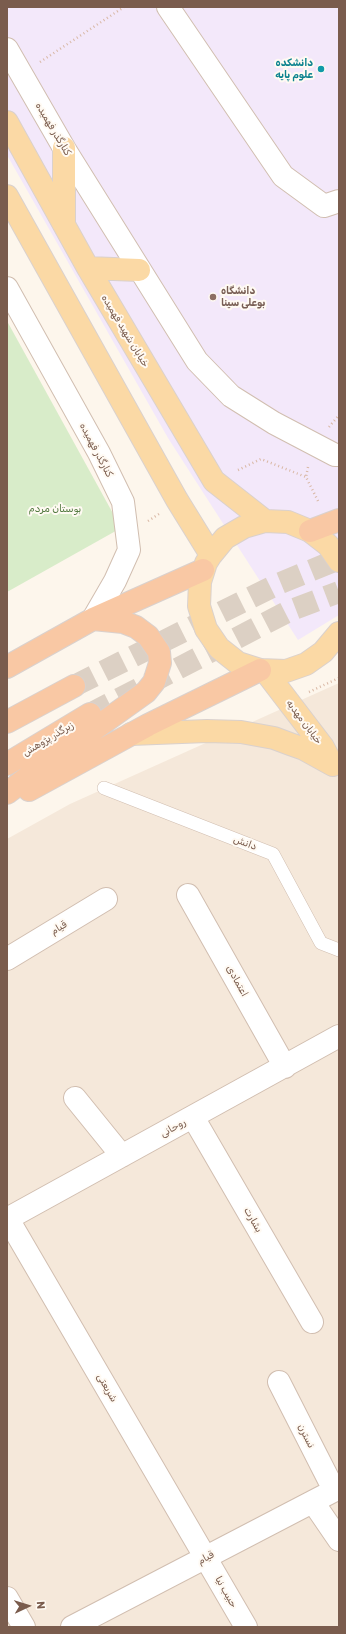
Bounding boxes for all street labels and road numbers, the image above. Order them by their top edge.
street label: کنارگذر فهمیده [32,100,74,158]
street label: خیابان شهید فهمیده [99,293,151,369]
street label: کنارگذر فهمیده [77,421,115,479]
street label: خیابان مهدیه [283,697,325,747]
street label: زیرگذر پژوهش [20,719,76,759]
street label: دانش [232,833,258,853]
street label: قیام [49,919,69,937]
street label: اعتمادی [224,963,250,999]
street label: روحانی [158,1116,188,1140]
street label: بشارت [241,1205,265,1235]
street label: شریعتی [94,1372,120,1404]
street label: نسترن [295,1422,317,1450]
street label: قیام [196,1549,216,1567]
street label: حبیب نیا [212,1574,240,1610]

